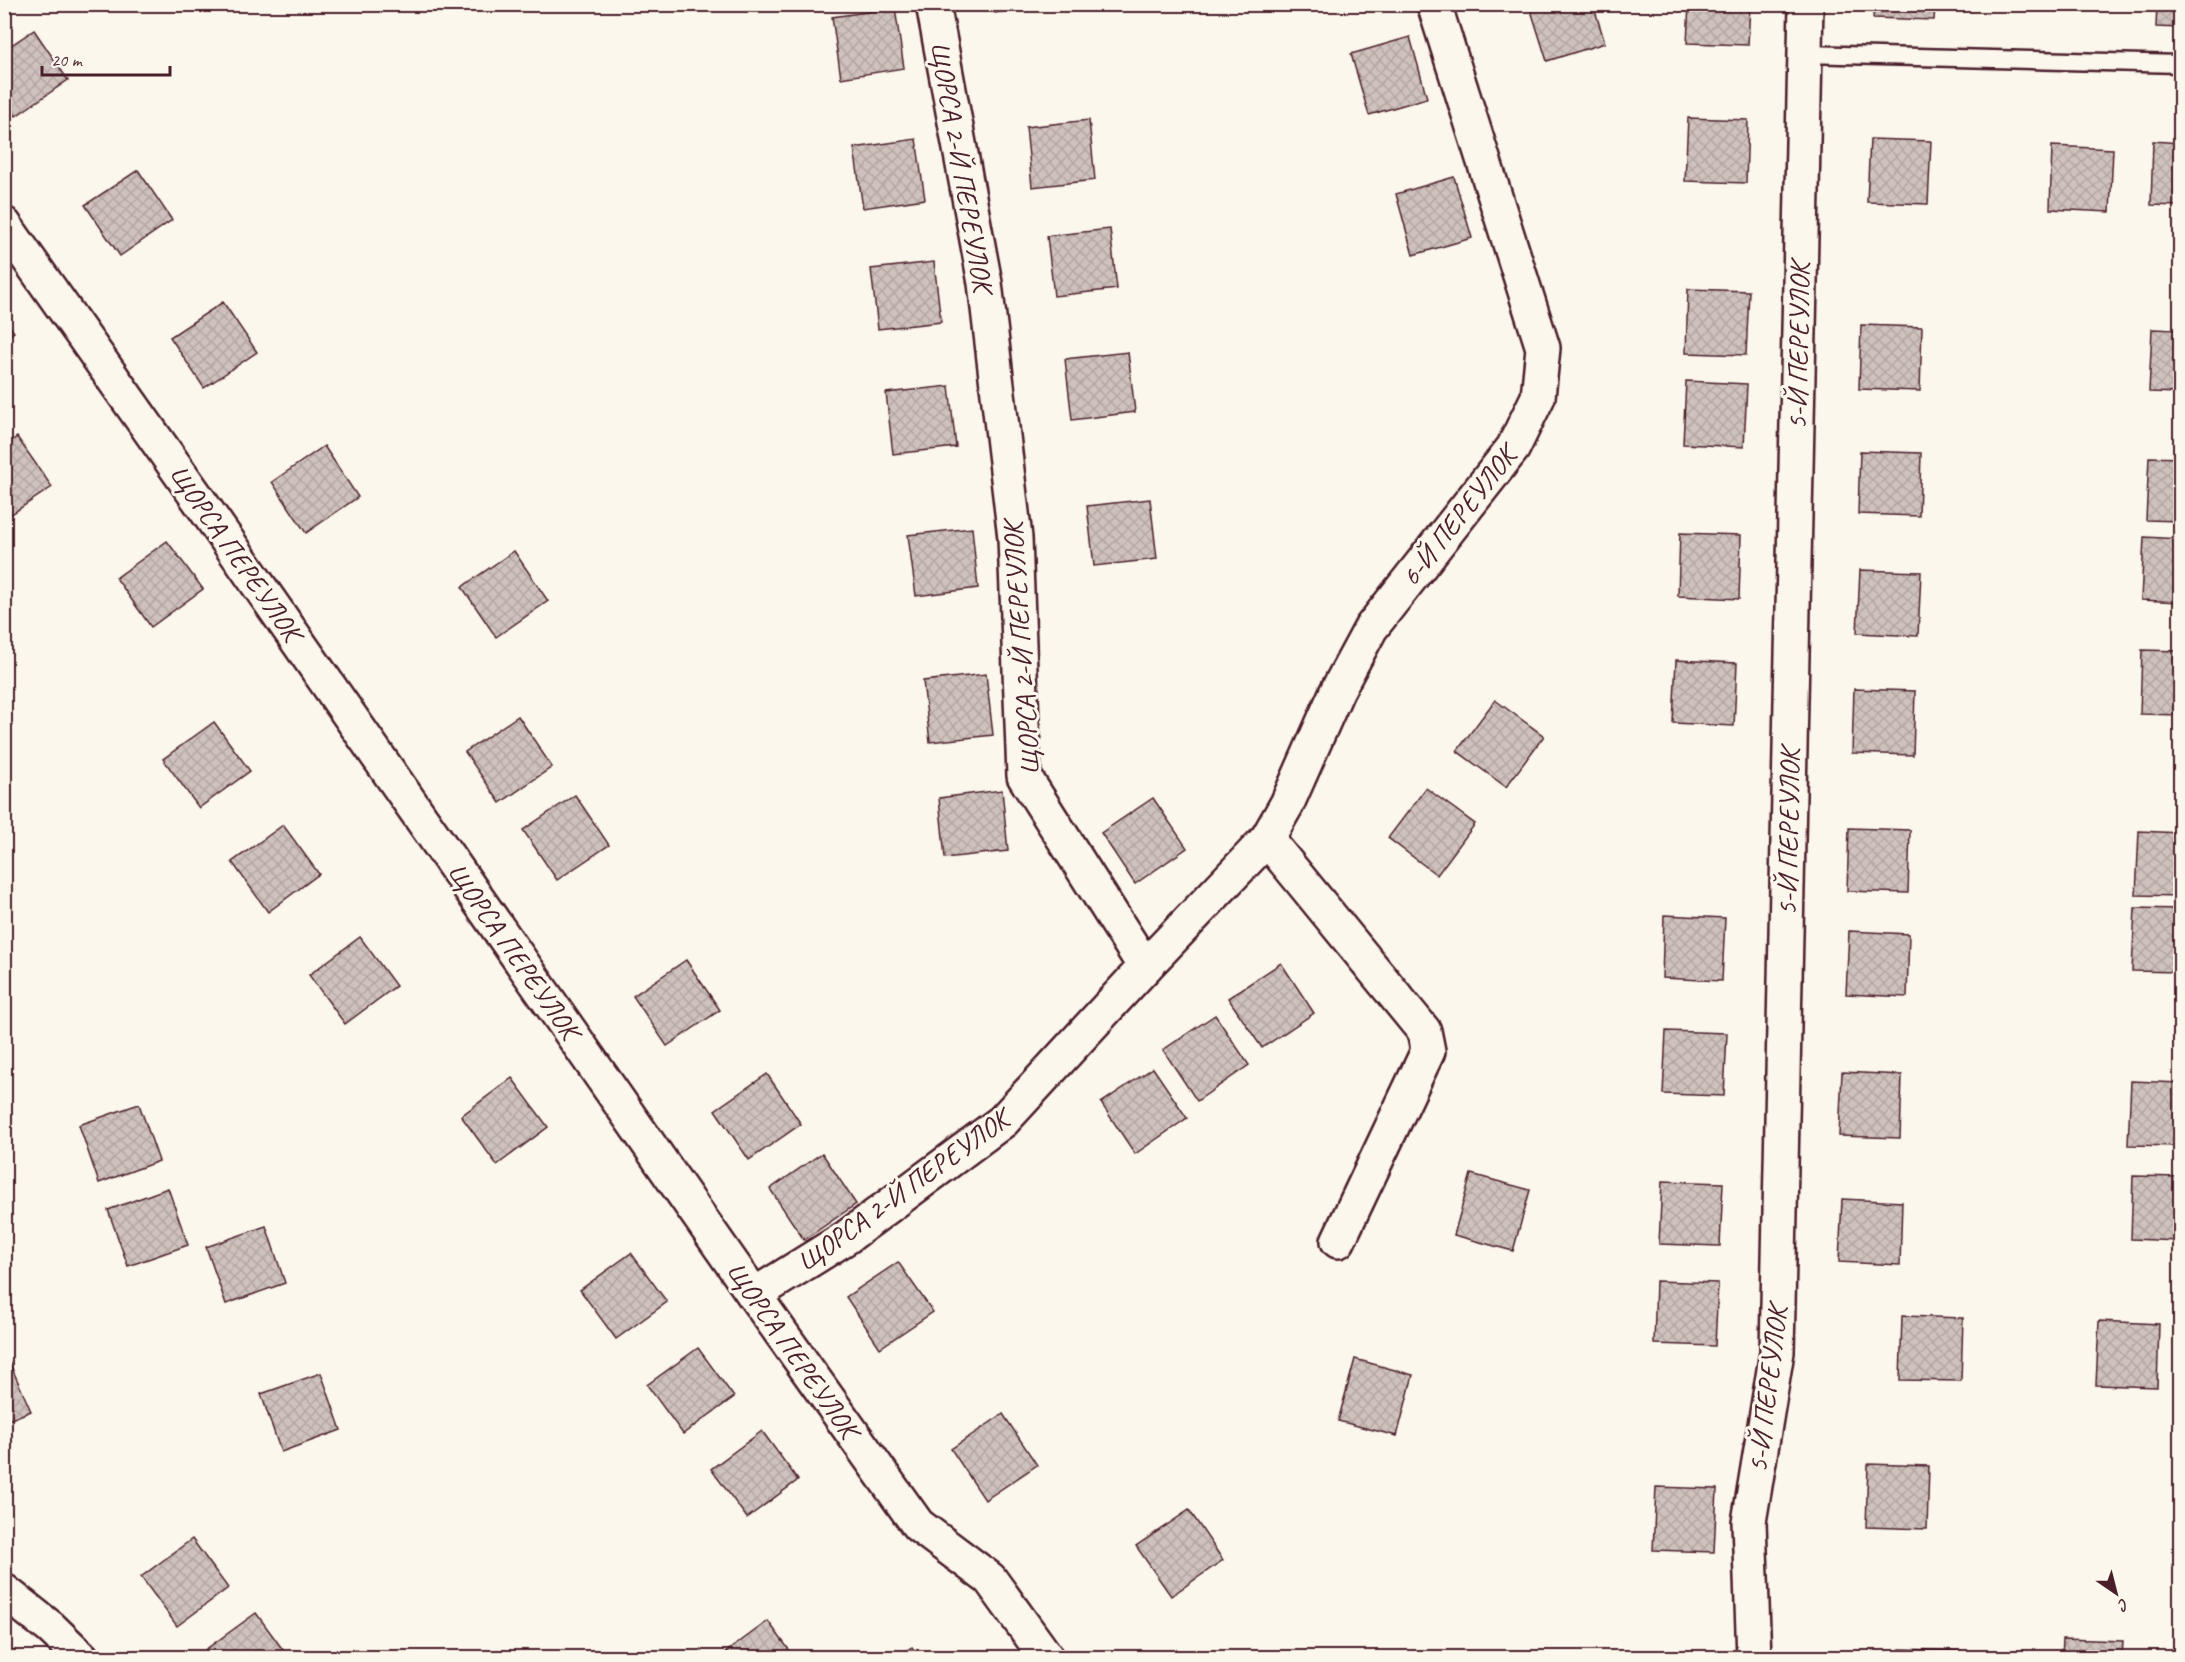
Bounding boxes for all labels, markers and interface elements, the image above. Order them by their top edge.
scale bar [42,39,170,77]
street label: ЩОРСА 2-Й ПЕРЕУЛОК [923,40,1002,300]
text: 20 m [51,49,84,71]
street label: 5-Й ПЕРЕУЛОК [1779,256,1817,430]
street label: 6-Й ПЕРЕУЛОК [1393,435,1527,593]
street label: ЩОРСА ПЕРЕУЛОК [163,458,313,652]
street label: ЩОРСА 2-Й ПЕРЕУЛОК [994,515,1047,775]
street label: 5-Й ПЕРЕУЛОК [1769,742,1807,916]
street label: ЩОРСА ПЕРЕУЛОК [441,856,591,1050]
street label: ЩОРСА 2-Й ПЕРЕУЛОК [791,1098,1020,1278]
street label: ЩОРСА ПЕРЕУЛОК [720,1255,870,1449]
street label: 5-Й ПЕРЕУЛОК [1739,1298,1795,1474]
north arrow [2086,1563,2146,1623]
text: С [2113,1594,2133,1616]

